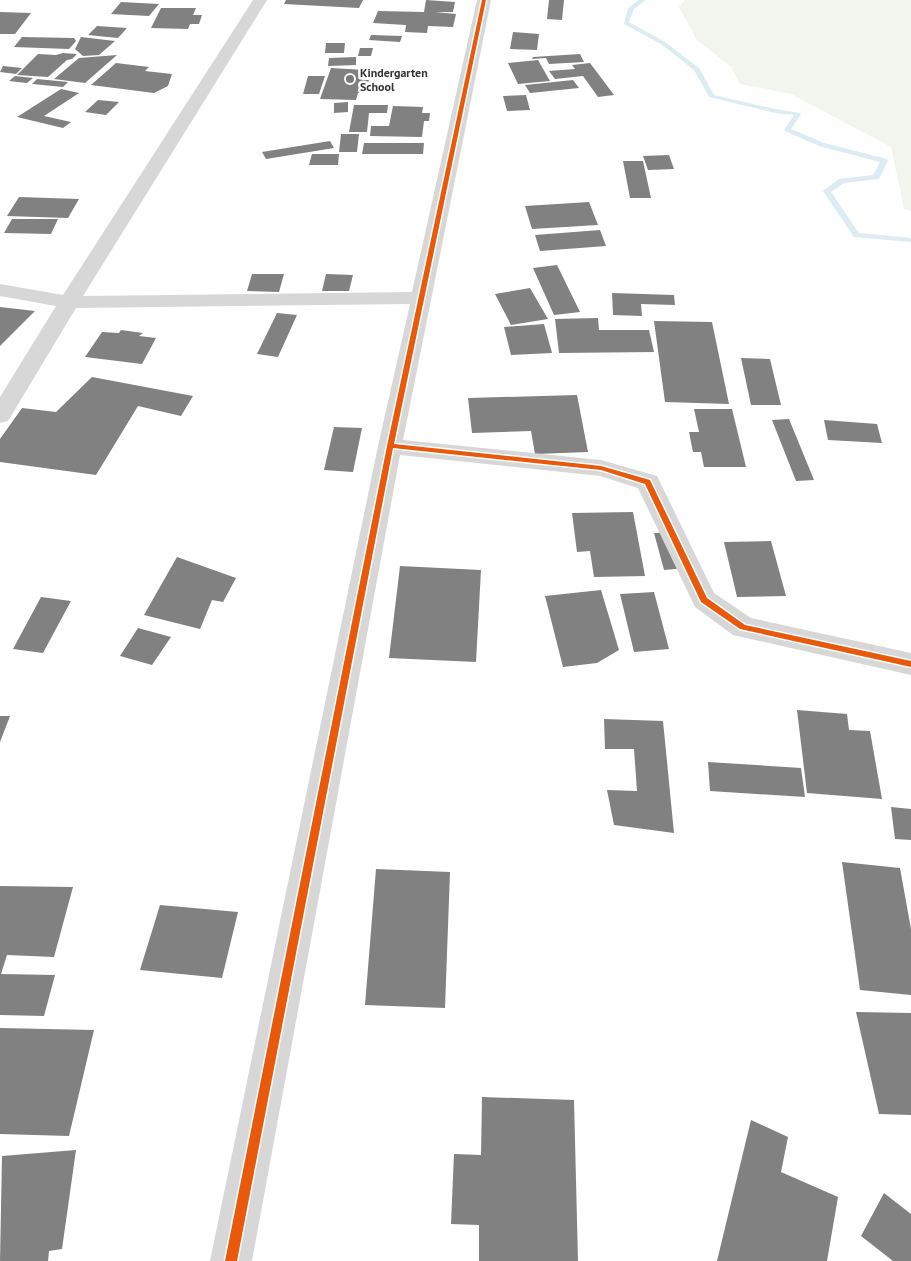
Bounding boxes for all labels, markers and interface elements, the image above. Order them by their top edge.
place label: Kindergarten School [360,65,428,94]
marker: Kindergarten School [344,73,356,85]

